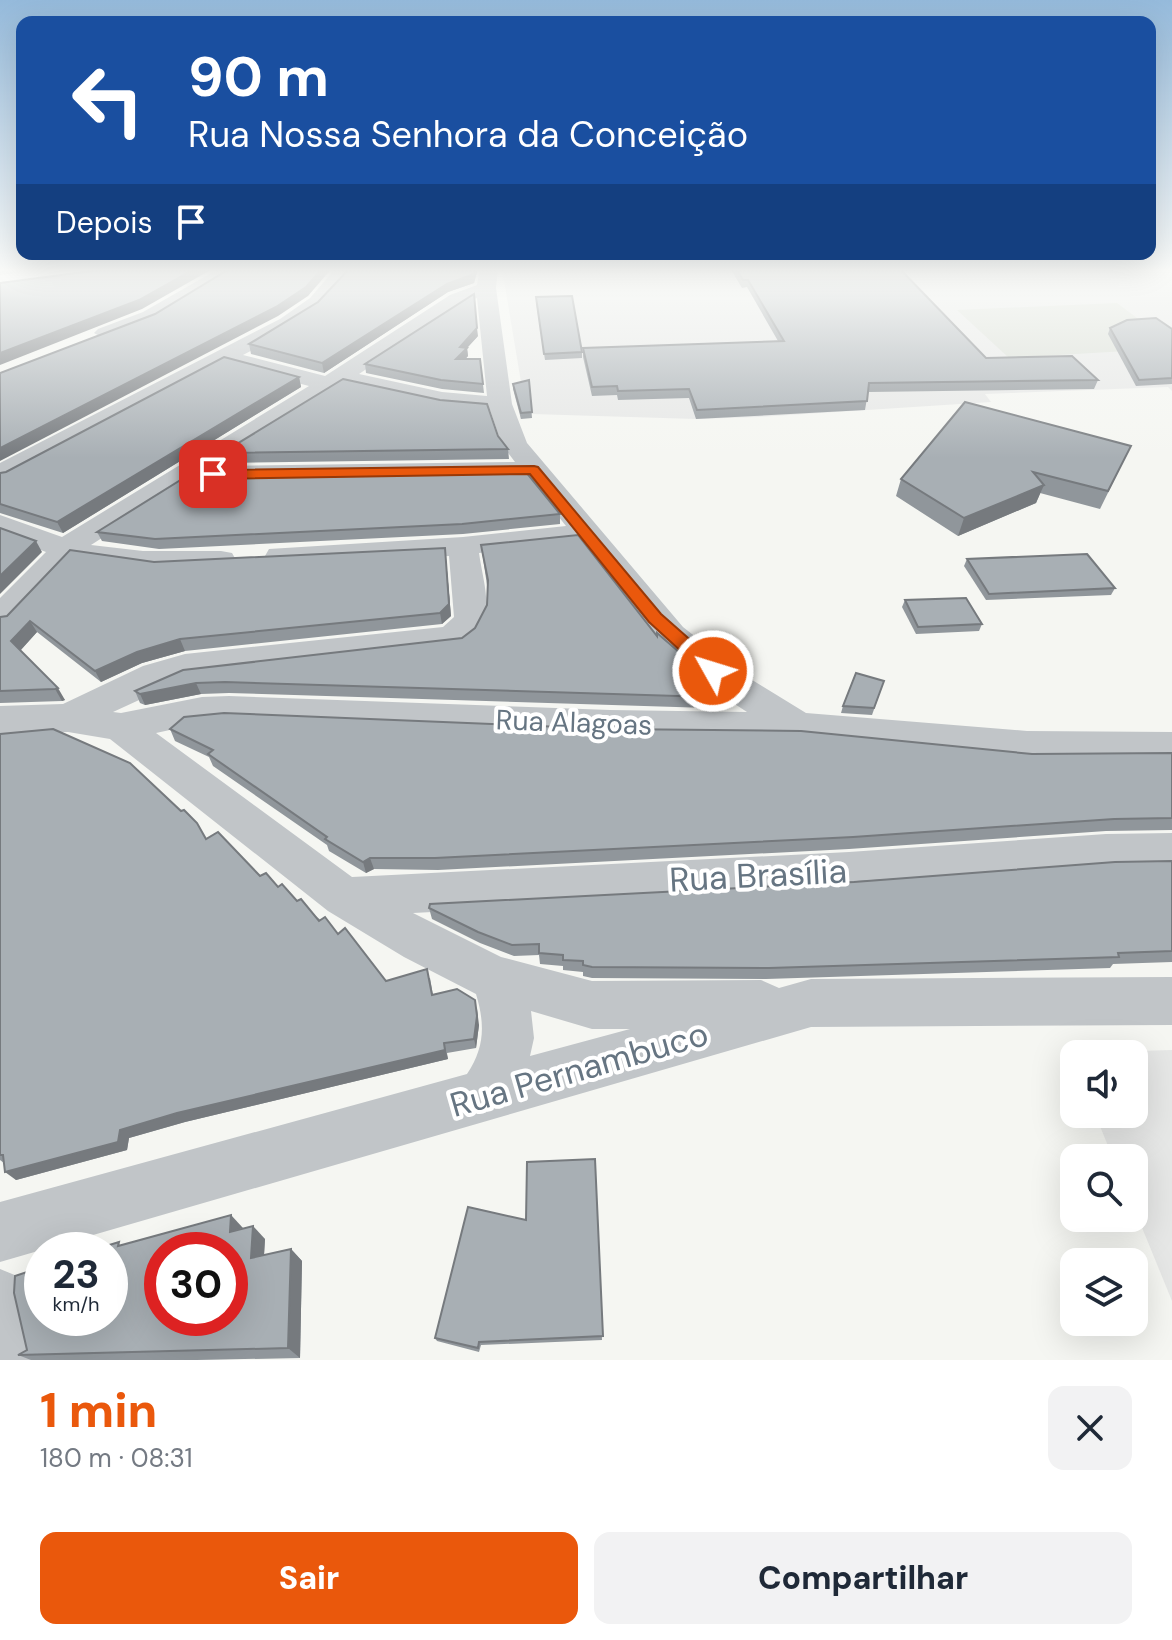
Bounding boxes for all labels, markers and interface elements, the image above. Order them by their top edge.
text: 90 m [188,40,329,113]
icon: left [56,48,160,152]
text: Rua Nossa Senhora da Conceição [188,111,748,158]
icon: arrive [169,200,213,244]
text: Depois [56,203,153,242]
pin [179,440,247,508]
icon: arrive [191,452,235,496]
position arrow [671,629,755,713]
street label: Rua Alagoas [495,701,653,744]
street label: Rua Brasília [668,848,848,903]
street label: Rua Pernambuco [445,1011,713,1128]
map controls [1060,1040,1148,1336]
button: sound [1060,1040,1148,1128]
button: search [1060,1144,1148,1232]
speed limit sign: 30 [144,1232,248,1336]
text: 23 [52,1248,100,1300]
button: layers [1060,1248,1148,1336]
text: km/h [52,1291,100,1317]
text: 1 min [40,1379,157,1442]
button: close [1048,1386,1132,1470]
text: 180 m · 08:31 [40,1441,193,1475]
button: Sair [40,1532,578,1624]
button: Compartilhar [594,1532,1132,1624]

